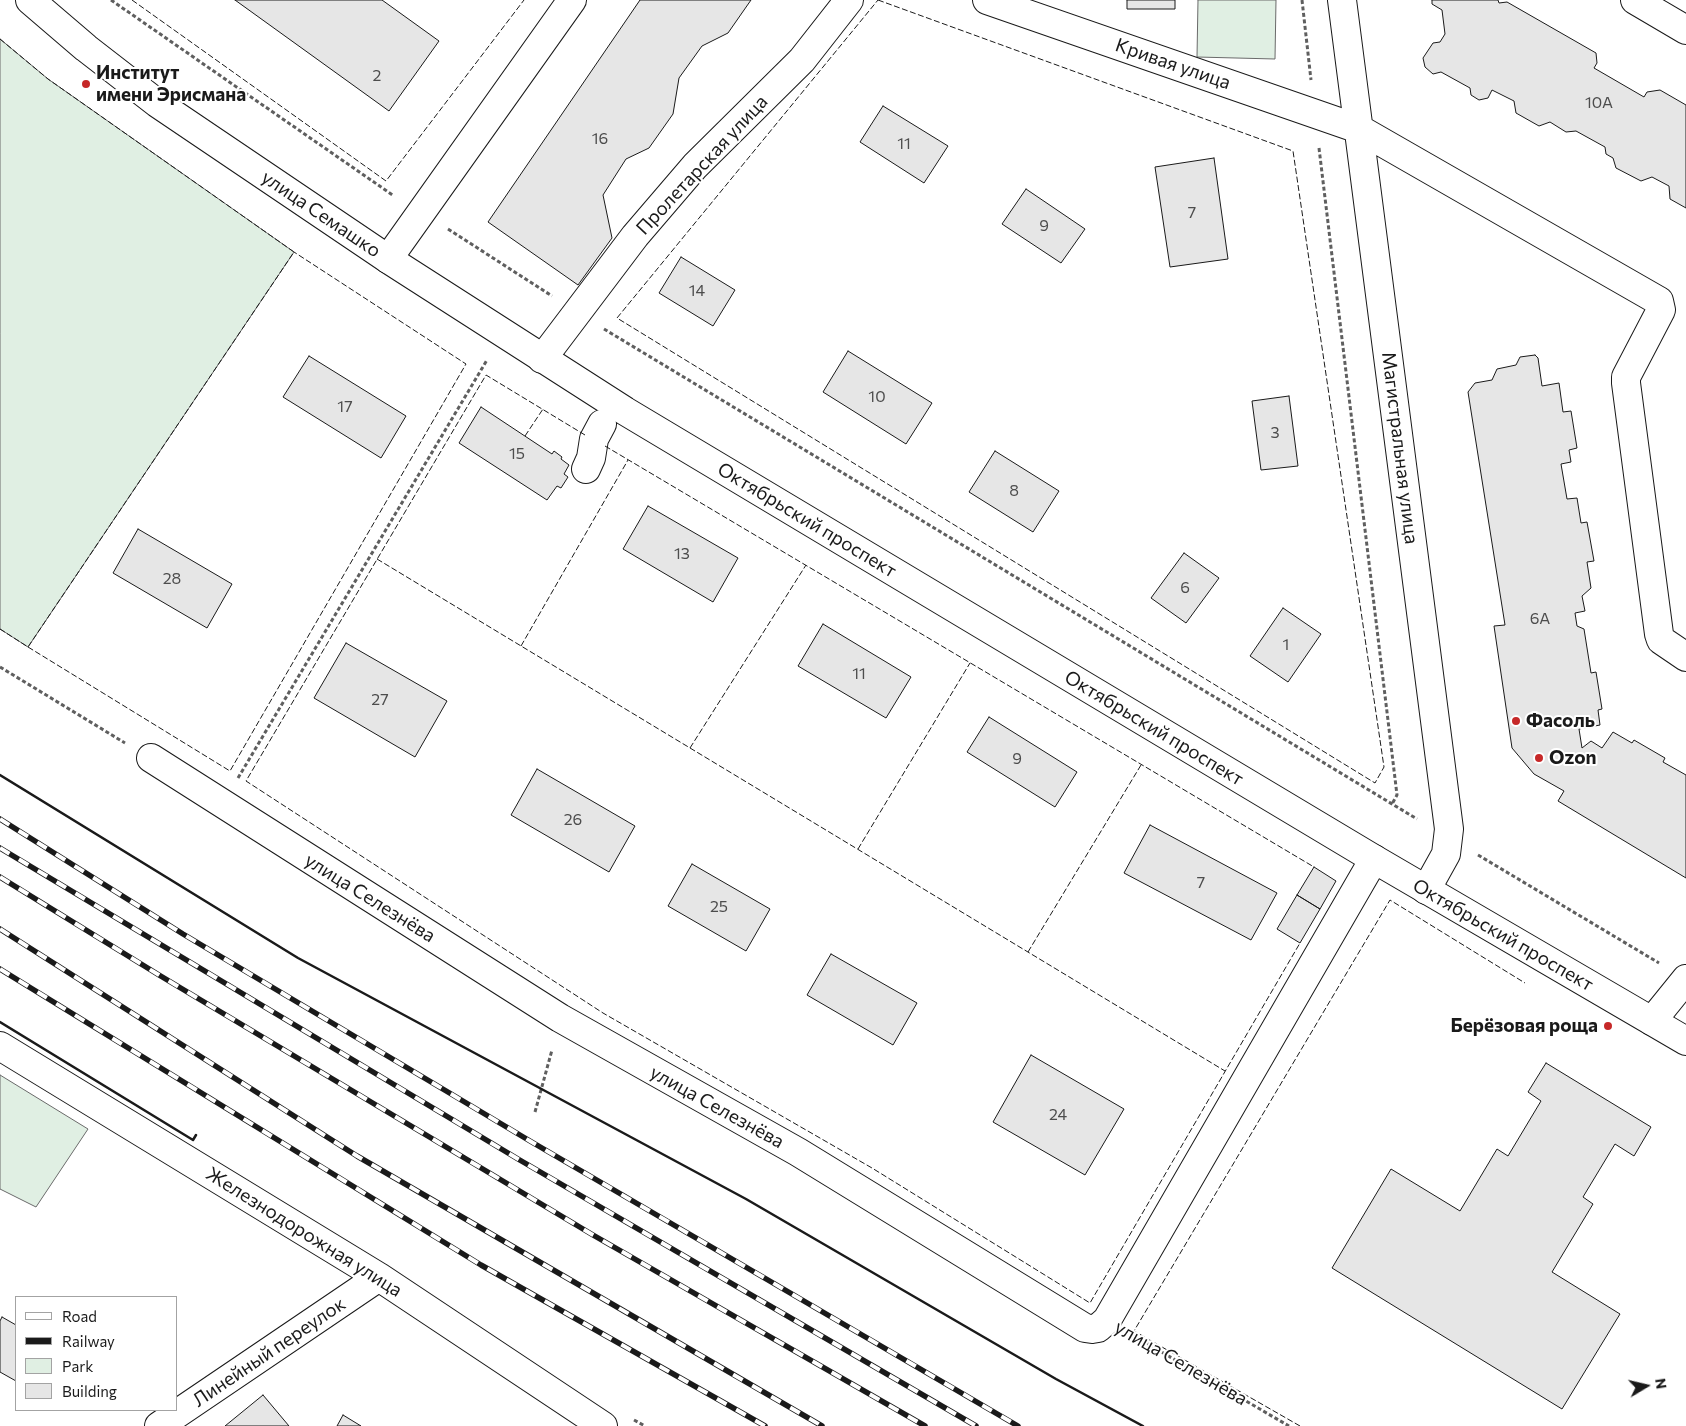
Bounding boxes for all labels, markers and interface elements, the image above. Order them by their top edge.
street label: Кривая улица [1112,34,1234,94]
place label: Институт имени Эрисмана [96,62,246,106]
house number: 2 [373,66,381,86]
marker: Институт имени Эрисмана [80,78,92,90]
street label: Пролетарская улица [631,91,773,239]
house number: 10А [1585,93,1613,113]
house number: 16 [592,129,608,149]
house number: 11 [897,134,911,154]
street label: улица Семашко [257,166,385,262]
house number: 7 [1188,203,1196,223]
house number: 9 [1039,216,1049,236]
house number: 14 [689,281,705,301]
street label: Магистральная улица [1377,351,1423,545]
house number: 10 [868,387,886,407]
house number: 17 [337,397,353,417]
house number: 3 [1270,423,1280,443]
house number: 15 [509,444,525,464]
street label: Октябрьский проспект [713,458,901,582]
house number: 8 [1009,481,1019,501]
house number: 13 [674,544,690,564]
house number: 28 [163,569,181,589]
house number: 6 [1180,578,1190,598]
house number: 6А [1530,609,1550,629]
house number: 1 [1283,635,1289,655]
house number: 11 [852,664,866,684]
street label: Октябрьский проспект [1060,666,1248,790]
house number: 27 [371,690,389,710]
place label: Фасоль [1526,710,1595,732]
marker: Фасоль [1510,715,1522,727]
place label: Ozon [1549,747,1597,769]
house number: 9 [1012,749,1022,769]
marker: Ozon [1533,752,1545,764]
house number: 26 [564,810,582,830]
street label: улица Селезнёва [301,849,439,947]
house number: 7 [1197,873,1205,893]
street label: Октябрьский проспект [1409,874,1597,996]
house number: 25 [710,897,728,917]
place label: Берёзовая роща [1450,1015,1598,1037]
marker: Берёзовая роща [1602,1020,1614,1032]
street label: улица Селезнёва [646,1061,788,1153]
house number: 24 [1049,1105,1067,1125]
street label: Железнодорожная улица [202,1162,406,1302]
street label: Линейный переулок [188,1292,350,1412]
legend [15,1296,178,1411]
text: Road [62,1307,97,1325]
street label: улица Селезнёва [1111,1316,1251,1410]
text: Railway [62,1332,115,1350]
text: Park [62,1357,93,1375]
north arrow [1621,1361,1671,1411]
text: N [1652,1377,1671,1390]
text: Building [62,1382,117,1400]

